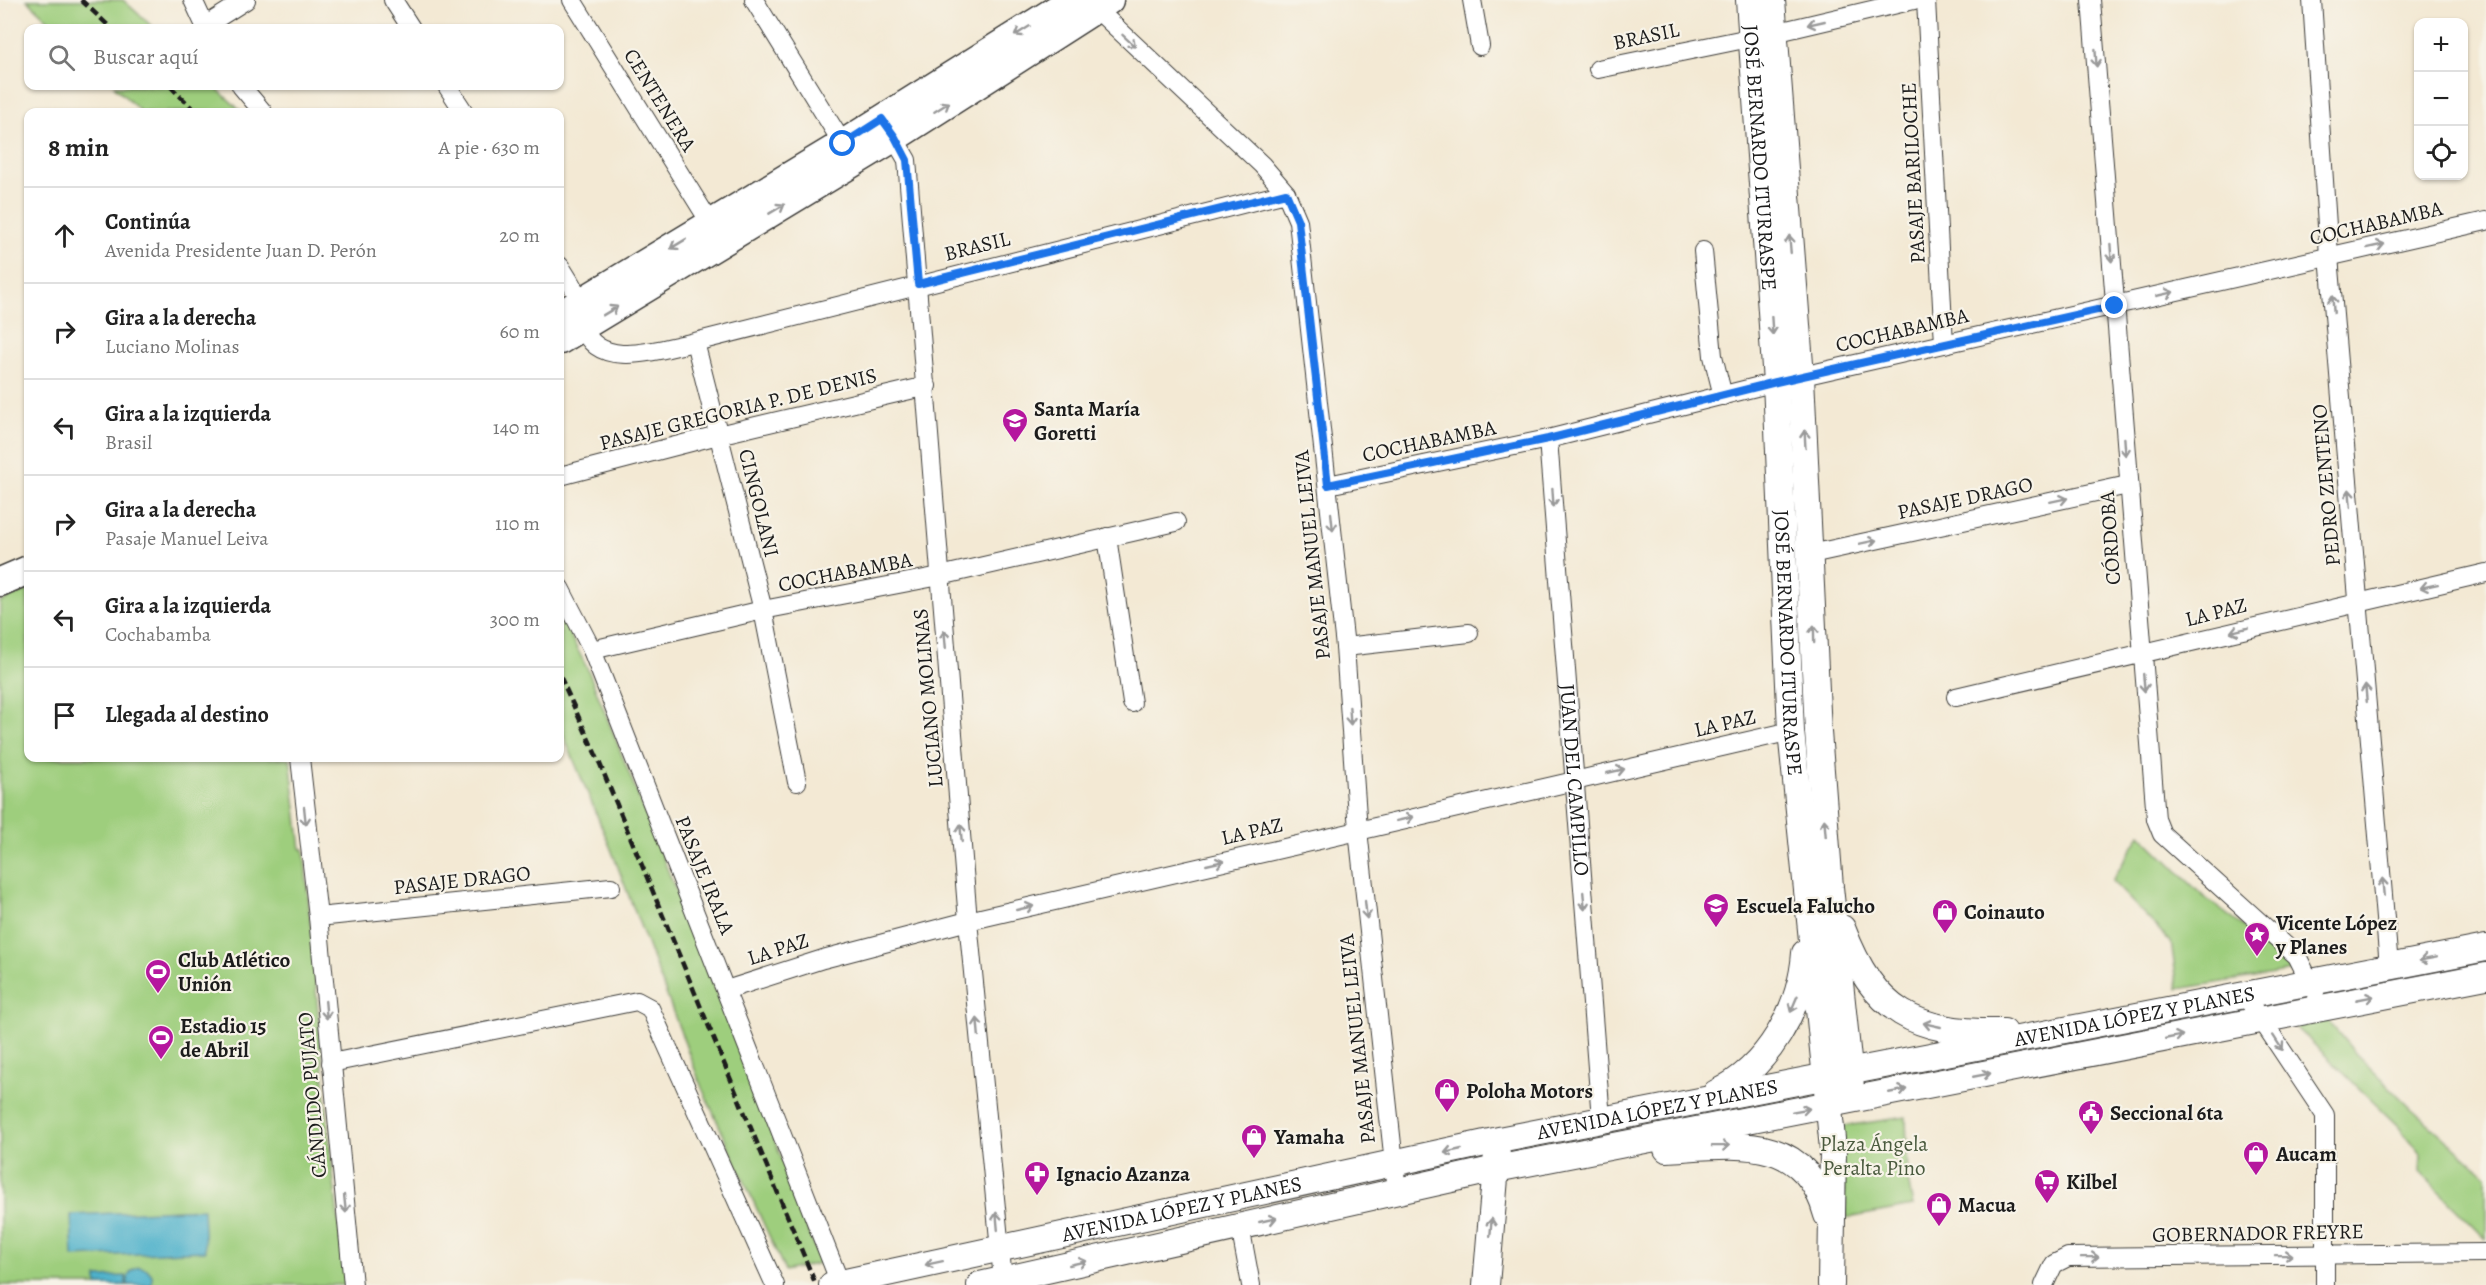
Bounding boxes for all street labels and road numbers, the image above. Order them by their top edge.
street label: BRASIL [1610,15,1682,57]
street label: JOSÉ BERNARDO ITURRASPE [1737,24,1783,292]
street label: CENTENERA [617,43,703,158]
street label: PASAJE BARILOCHE [1894,82,1932,264]
street label: COCHABAMBA [2307,194,2446,252]
street label: BRASIL [941,224,1013,268]
street label: COCHABAMBA [1833,301,1972,359]
street label: PASAJE GREGORIA P. DE DENIS [596,361,880,457]
street label: PEDRO ZENTENO [2305,403,2347,567]
street label: COCHABAMBA [1360,413,1499,469]
street label: CINGOLANI [732,446,786,560]
street label: PASAJE MANUEL LEIVA [1287,448,1337,661]
street label: PASAJE DRAGO [1895,470,2035,526]
street label: CÓRDOBA [2093,489,2127,586]
street label: JOSÉ BERNARDO ITURRASPE [1768,509,1809,777]
street label: COCHABAMBA [776,545,915,599]
street label: LA PAZ [2182,591,2250,633]
street label: LUCIANO MOLINAS [906,607,950,789]
street label: JUAN DEL CAMPILLO [1553,683,1596,877]
street label: LA PAZ [1691,702,1759,744]
street label: LA PAZ [1218,810,1286,852]
street label: PASAJE IRALA [668,811,742,939]
street label: PASAJE DRAGO [392,859,532,901]
street label: LA PAZ [744,926,812,972]
street label: PASAJE MANUEL LEIVA [1332,932,1382,1145]
street label: AVENIDA LÓPEZ Y PLANES [2011,979,2257,1054]
street label: CÁNDIDO PUJATO [291,1011,333,1179]
street label: AVENIDA LÓPEZ Y PLANES [1534,1072,1780,1146]
street label: AVENIDA LÓPEZ Y PLANES [1058,1169,1304,1249]
street label: GOBERNADOR FREYRE [2152,1217,2364,1249]

